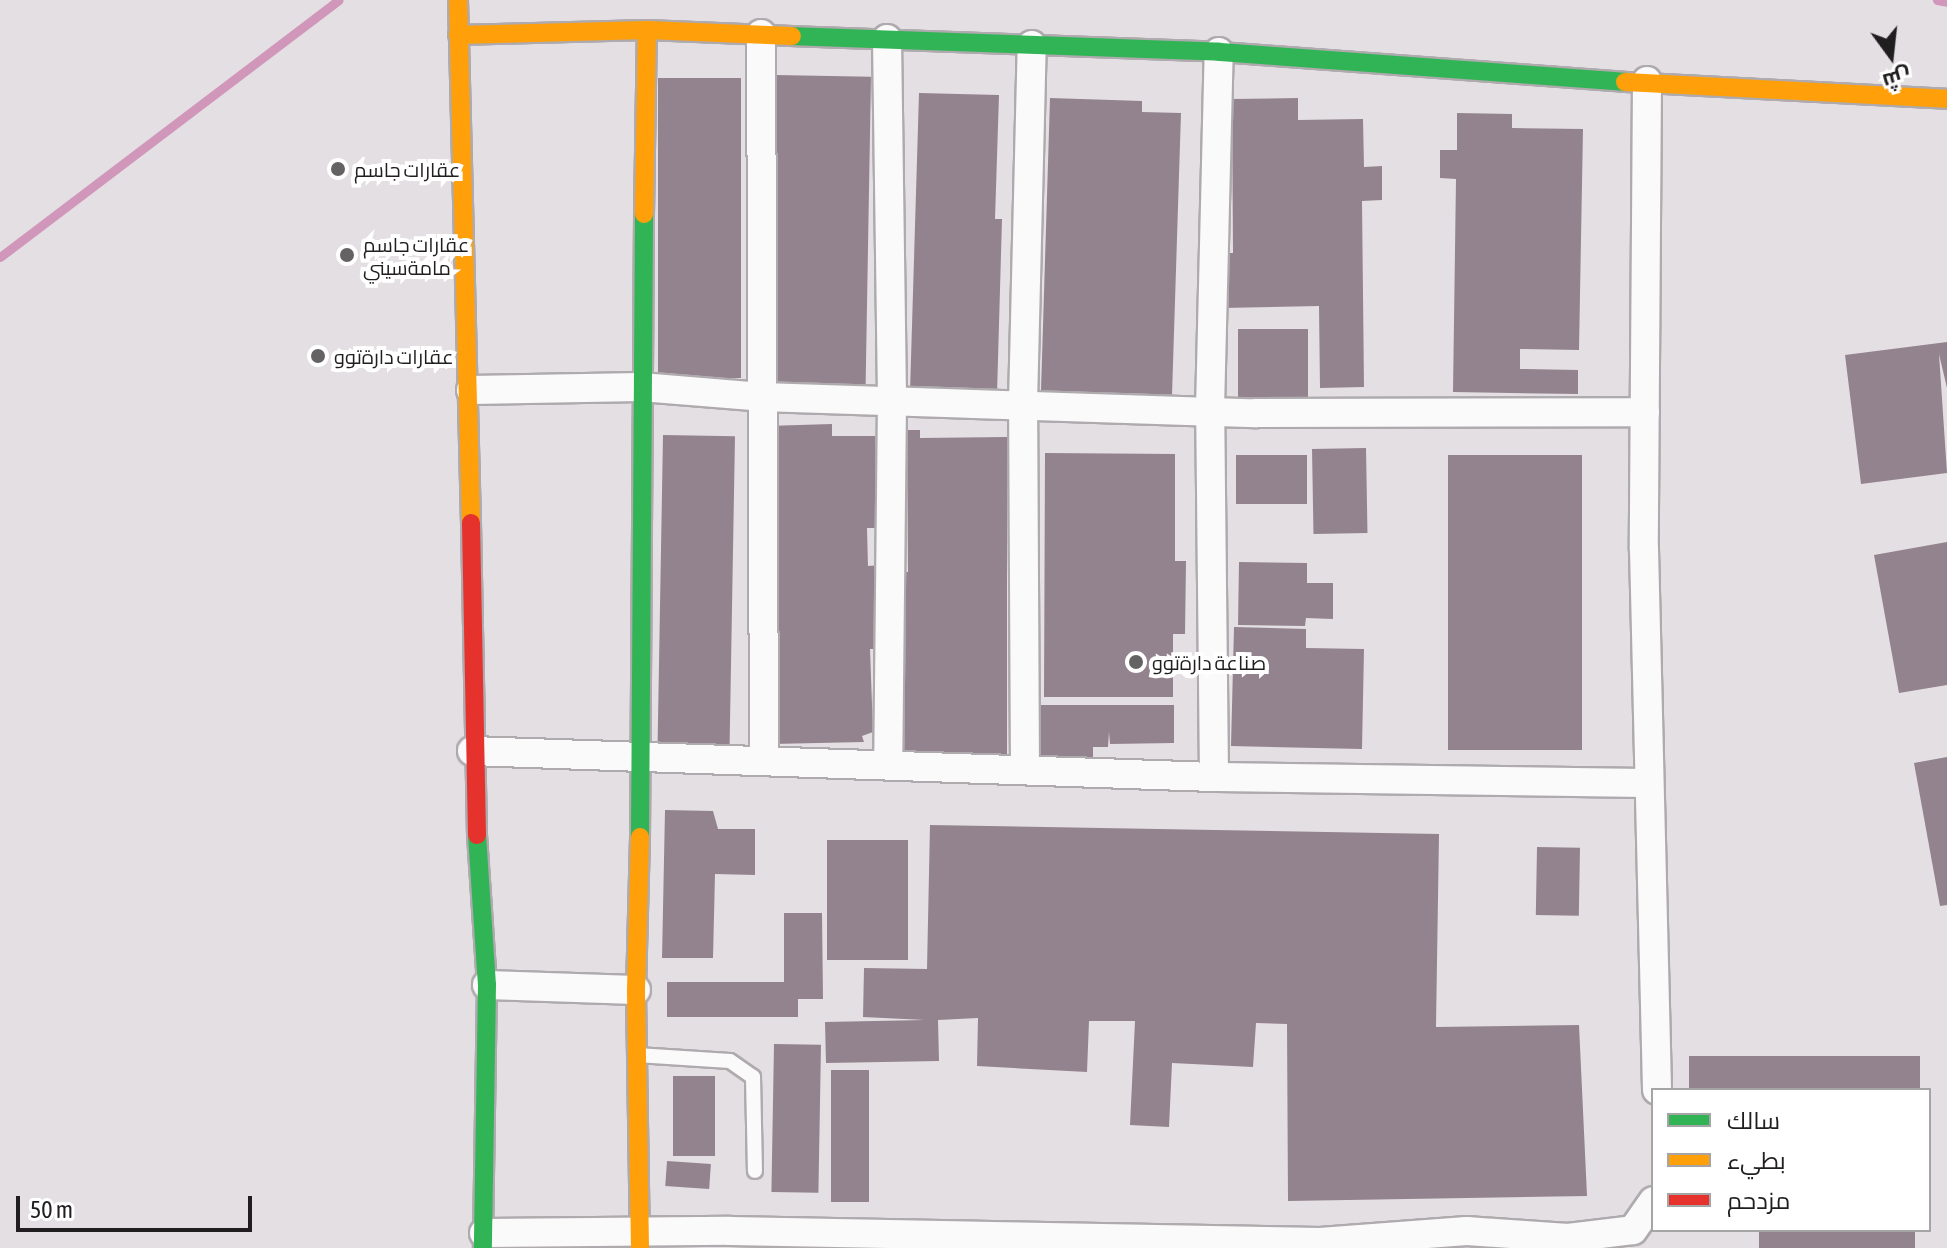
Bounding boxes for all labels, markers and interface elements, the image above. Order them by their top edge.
north arrow [1851,16,1931,96]
text: ش [1880,63,1914,95]
place label: عقارات جاسم [354,157,460,181]
marker: عقارات جاسم [329,160,347,178]
place label: عقارات جاسم مامةسيني [363,232,469,279]
marker: عقارات جاسم مامةسيني [338,246,356,264]
place label: عقارات دارةتوو [334,344,453,368]
marker: عقارات دارةتوو [309,347,327,365]
place label: صناعة دارةتوو [1152,650,1266,674]
marker: صناعة دارةتوو [1127,653,1145,671]
legend [1651,1088,1931,1232]
text: سالك [1727,1107,1780,1134]
text: بطيء [1727,1147,1786,1174]
scale bar [20,1180,256,1230]
text: مزدحم [1727,1187,1790,1214]
text: 50 m [30,1196,73,1223]

